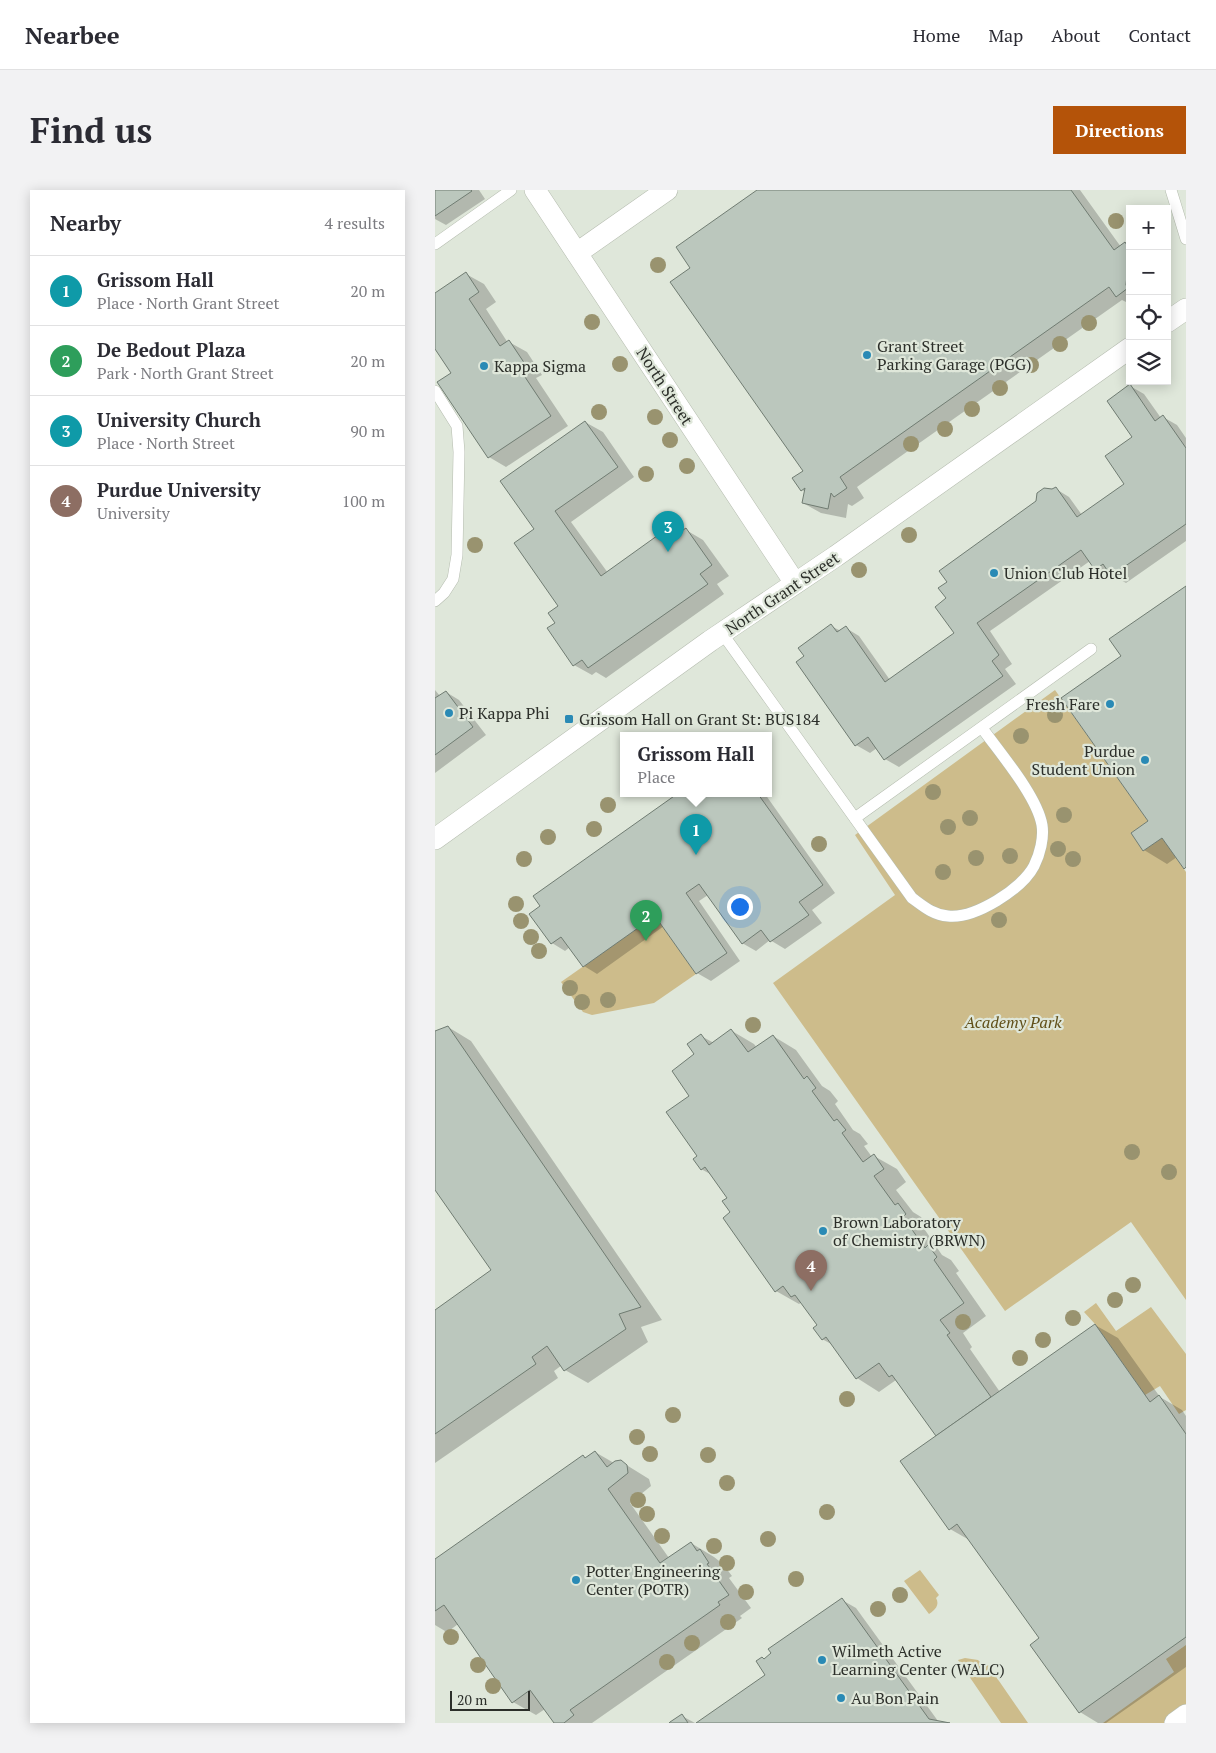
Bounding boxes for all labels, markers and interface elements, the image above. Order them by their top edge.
text: Nearbee [25,19,120,51]
text: Home [913,23,960,47]
text: Map [988,23,1023,47]
text: About [1051,23,1100,47]
text: Contact [1128,23,1191,47]
button: Directions [1053,106,1186,154]
text: Find us [30,107,152,153]
map controls [1126,205,1171,385]
button: + [1126,205,1171,250]
text: Nearby [50,209,121,237]
text: 4 results [325,212,385,234]
button: − [1126,250,1171,295]
text: Grissom Hall [97,267,214,292]
text: 1 [61,280,71,302]
text: 20 m [350,280,385,302]
text: Place · North Grant Street [97,292,279,314]
button: locate [1126,295,1171,340]
place label: Grant Street Parking Garage (PGG) [877,335,1032,375]
text: De Bedout Plaza [97,337,246,362]
button: layers [1126,340,1171,385]
street label: North Street [632,343,698,429]
marker: Grant Street Parking Garage (PGG) [861,349,873,361]
text: 2 [61,350,71,372]
text: 20 m [350,350,385,372]
place label: Kappa Sigma [494,355,586,377]
marker: Kappa Sigma [478,360,490,372]
text: Park · North Grant Street [97,362,274,384]
text: University Church [97,407,261,432]
text: 3 [61,420,71,442]
text: 90 m [350,420,385,442]
text: Place · North Street [97,432,235,454]
text: Purdue University [97,477,260,502]
text: 4 [61,490,71,512]
text: 100 m [342,490,385,512]
text: University [97,502,170,524]
pin: 3 [652,511,684,552]
street label: North Grant Street [721,547,843,639]
place label: Union Club Hotel [1004,562,1128,584]
marker: Union Club Hotel [988,567,1000,579]
place label: Fresh Fare [1026,693,1100,715]
marker: Fresh Fare [1104,698,1116,710]
place label: Pi Kappa Phi [459,702,550,724]
marker: Pi Kappa Phi [443,707,455,719]
place label: Grissom Hall on Grant St: BUS184 [579,708,820,730]
marker: Grissom Hall on Grant St: BUS184 [563,713,575,725]
popup [620,732,772,797]
place label: Purdue Student Union [1032,740,1135,780]
text: Grissom Hall [638,741,754,766]
marker: Purdue Student Union [1139,754,1151,766]
text: Place [638,766,675,788]
pin: 1 [680,814,712,855]
your location [727,894,753,920]
pin: 2 [630,900,662,941]
park label: Academy Park [963,1011,1062,1033]
place label: Brown Laboratory of Chemistry (BRWN) [833,1211,986,1251]
marker: Brown Laboratory of Chemistry (BRWN) [817,1225,829,1237]
pin: 4 [795,1250,827,1291]
place label: Potter Engineering Center (POTR) [586,1560,721,1600]
marker: Potter Engineering Center (POTR) [570,1574,582,1586]
place label: Wilmeth Active Learning Center (WALC) [832,1640,1005,1680]
marker: Wilmeth Active Learning Center (WALC) [816,1654,828,1666]
place label: Au Bon Pain [851,1687,939,1709]
scale bar [450,1688,530,1711]
text: 20 m [457,1690,487,1709]
marker: Au Bon Pain [835,1692,847,1704]

